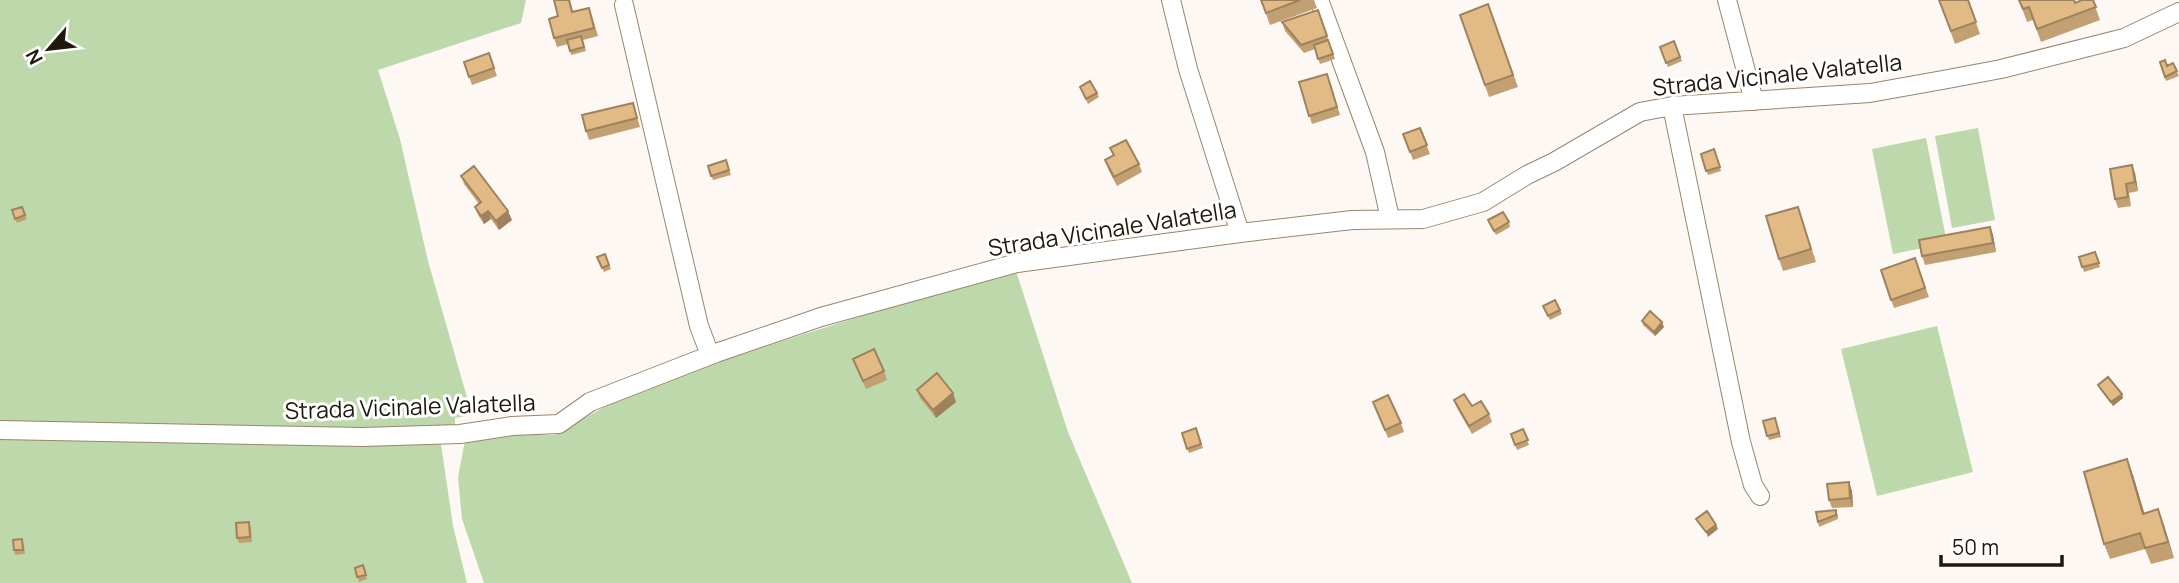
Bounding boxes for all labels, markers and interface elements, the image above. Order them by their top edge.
north arrow [14,14,84,84]
text: N [19,45,49,69]
street label: Strada Vicinale Valatella [1651,45,1903,103]
street label: Strada Vicinale Valatella [986,193,1238,263]
street label: Strada Vicinale Valatella [284,386,536,426]
scale bar [1941,524,2062,568]
text: 50 m [1952,533,1999,561]

